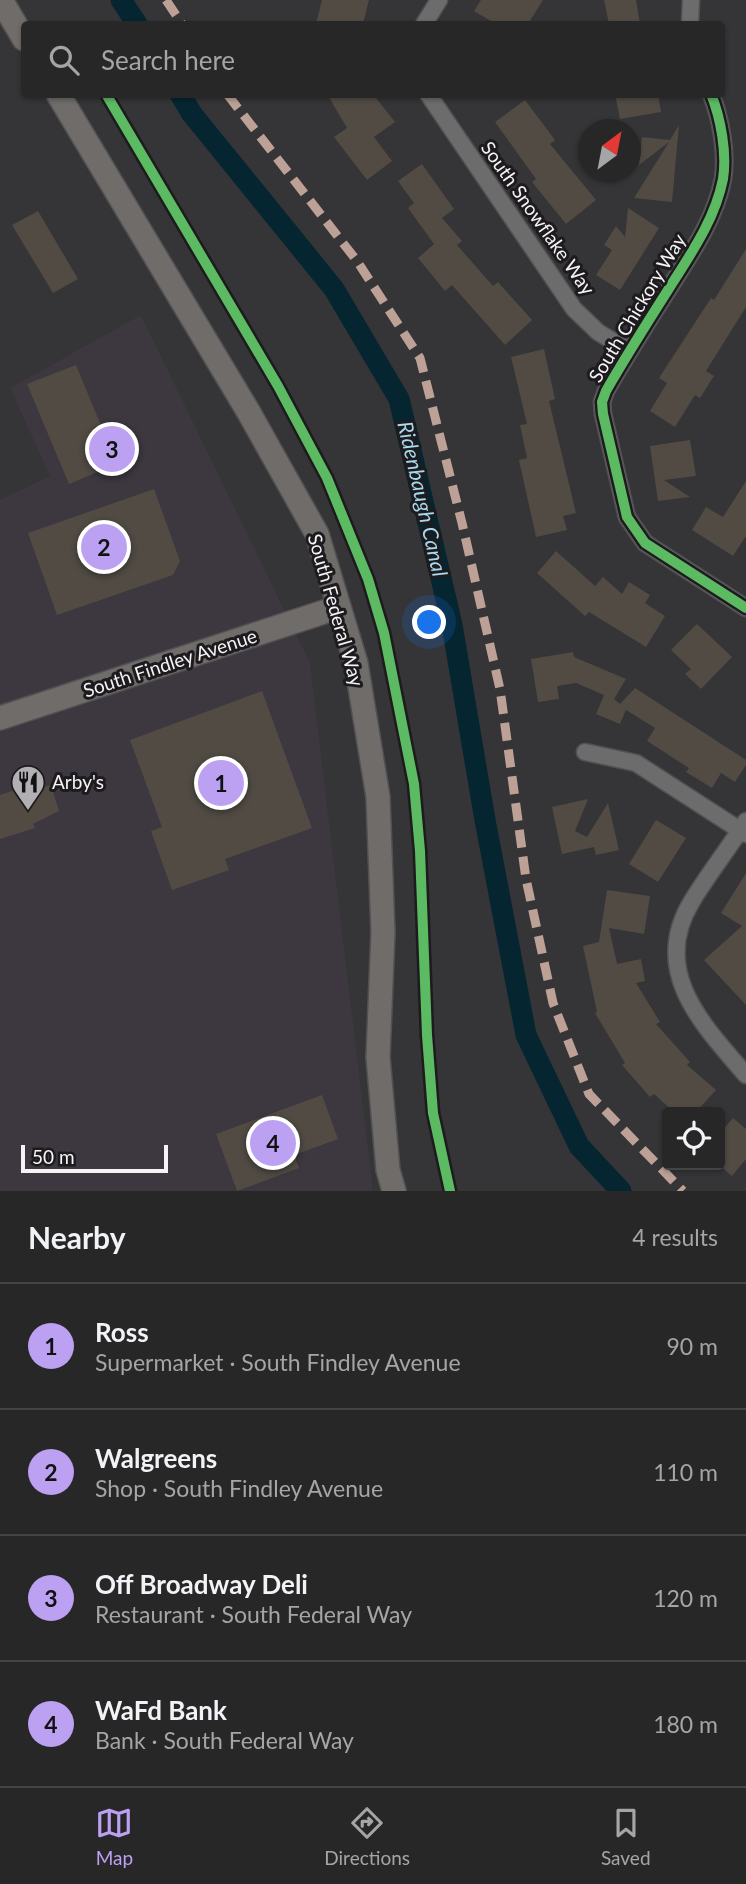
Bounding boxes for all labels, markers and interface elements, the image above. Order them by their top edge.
search box [21,21,725,98]
icon: search [45,41,83,79]
text: Search here [101,44,235,76]
north arrow [578,119,641,182]
street label: South Snowflake Way [477,137,600,299]
street label: South Chickory Way [583,229,690,386]
water label: Ridenbaugh Canal [393,419,454,579]
pin: 3 [89,423,135,475]
pin: 2 [81,521,127,573]
street label: South Federal Way [304,531,369,689]
your location [412,605,446,639]
street label: South Findley Avenue [80,624,260,701]
pin: 1 [198,757,244,809]
restaurant icon: Arby's [9,763,47,812]
place label: Arby's [52,770,104,793]
map controls [662,1107,725,1170]
button: locate [662,1107,725,1170]
pin: 4 [250,1117,296,1169]
scale bar [21,1142,168,1174]
text: 50 m [32,1145,75,1168]
text: Nearby [28,1219,126,1255]
text: 4 results [632,1223,718,1251]
text: Ross [95,1316,149,1348]
text: 1 [44,1332,58,1360]
text: 90 m [667,1332,718,1360]
text: Supermarket · South Findley Avenue [95,1348,461,1376]
text: Walgreens [95,1442,217,1474]
text: 2 [44,1458,58,1486]
text: 110 m [653,1458,718,1486]
text: Shop · South Findley Avenue [95,1474,383,1502]
text: Off Broadway Deli [95,1568,308,1600]
text: 3 [44,1584,58,1612]
text: 120 m [653,1584,718,1612]
text: Restaurant · South Federal Way [95,1600,412,1628]
text: WaFd Bank [95,1694,227,1726]
text: 4 [44,1710,58,1738]
text: 180 m [653,1710,718,1738]
text: Bank · South Federal Way [95,1726,354,1754]
tab: Map [95,1804,133,1869]
tab: Directions [324,1804,410,1869]
tab: Saved [601,1804,651,1869]

